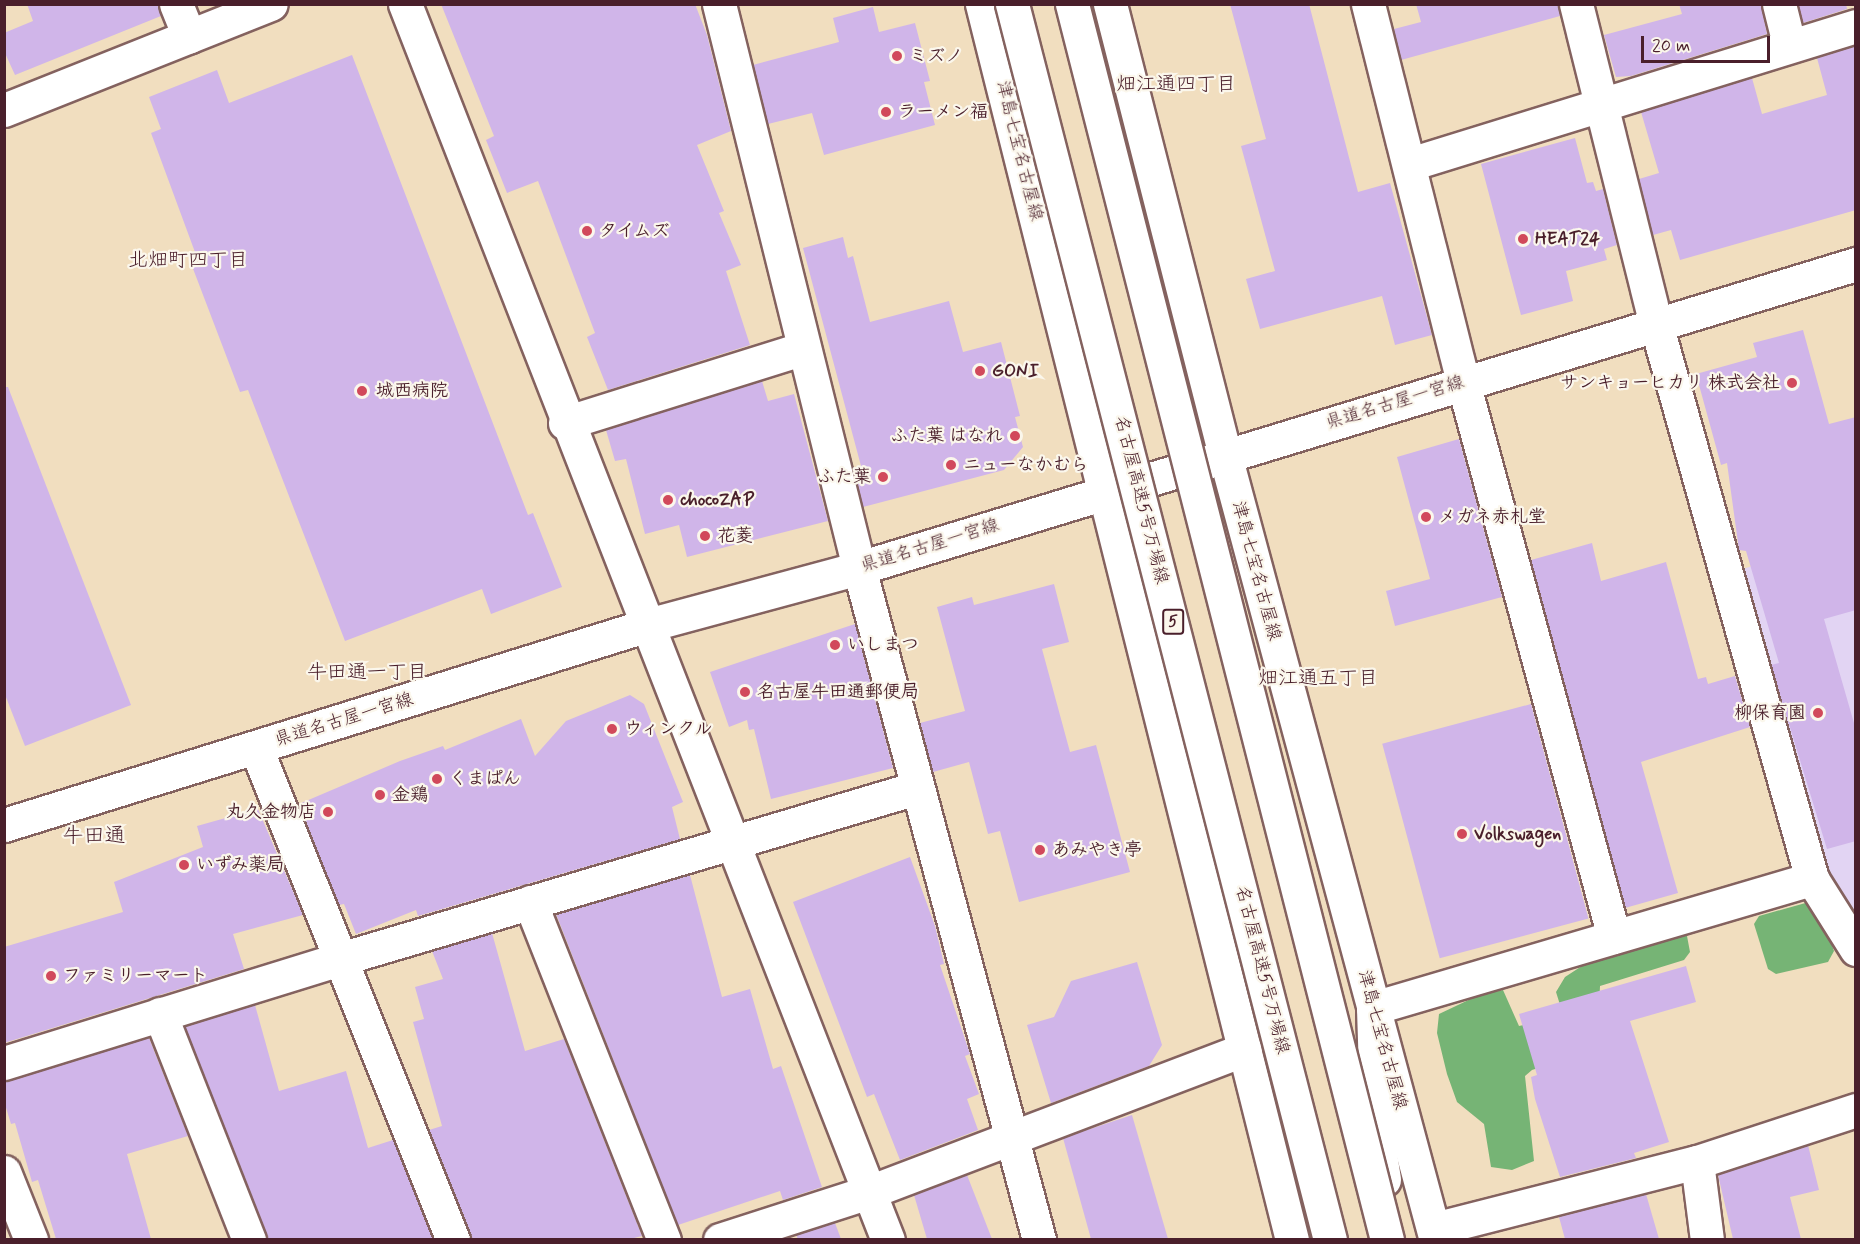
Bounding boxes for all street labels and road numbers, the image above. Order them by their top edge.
street label: 津島七宝名古屋線 [991,79,1047,223]
street label: 県道名古屋一宮線 [1323,372,1467,434]
street label: 名古屋高速5号万場線 [1110,414,1172,586]
street label: 津島七宝名古屋線 [1227,499,1285,643]
street label: 県道名古屋一宮線 [858,515,1002,577]
road number: 5 [1161,609,1185,635]
street label: 県道名古屋一宮線 [272,689,416,751]
street label: 名古屋高速5号万場線 [1231,884,1293,1056]
street label: 津島七宝名古屋線 [1353,968,1411,1112]

